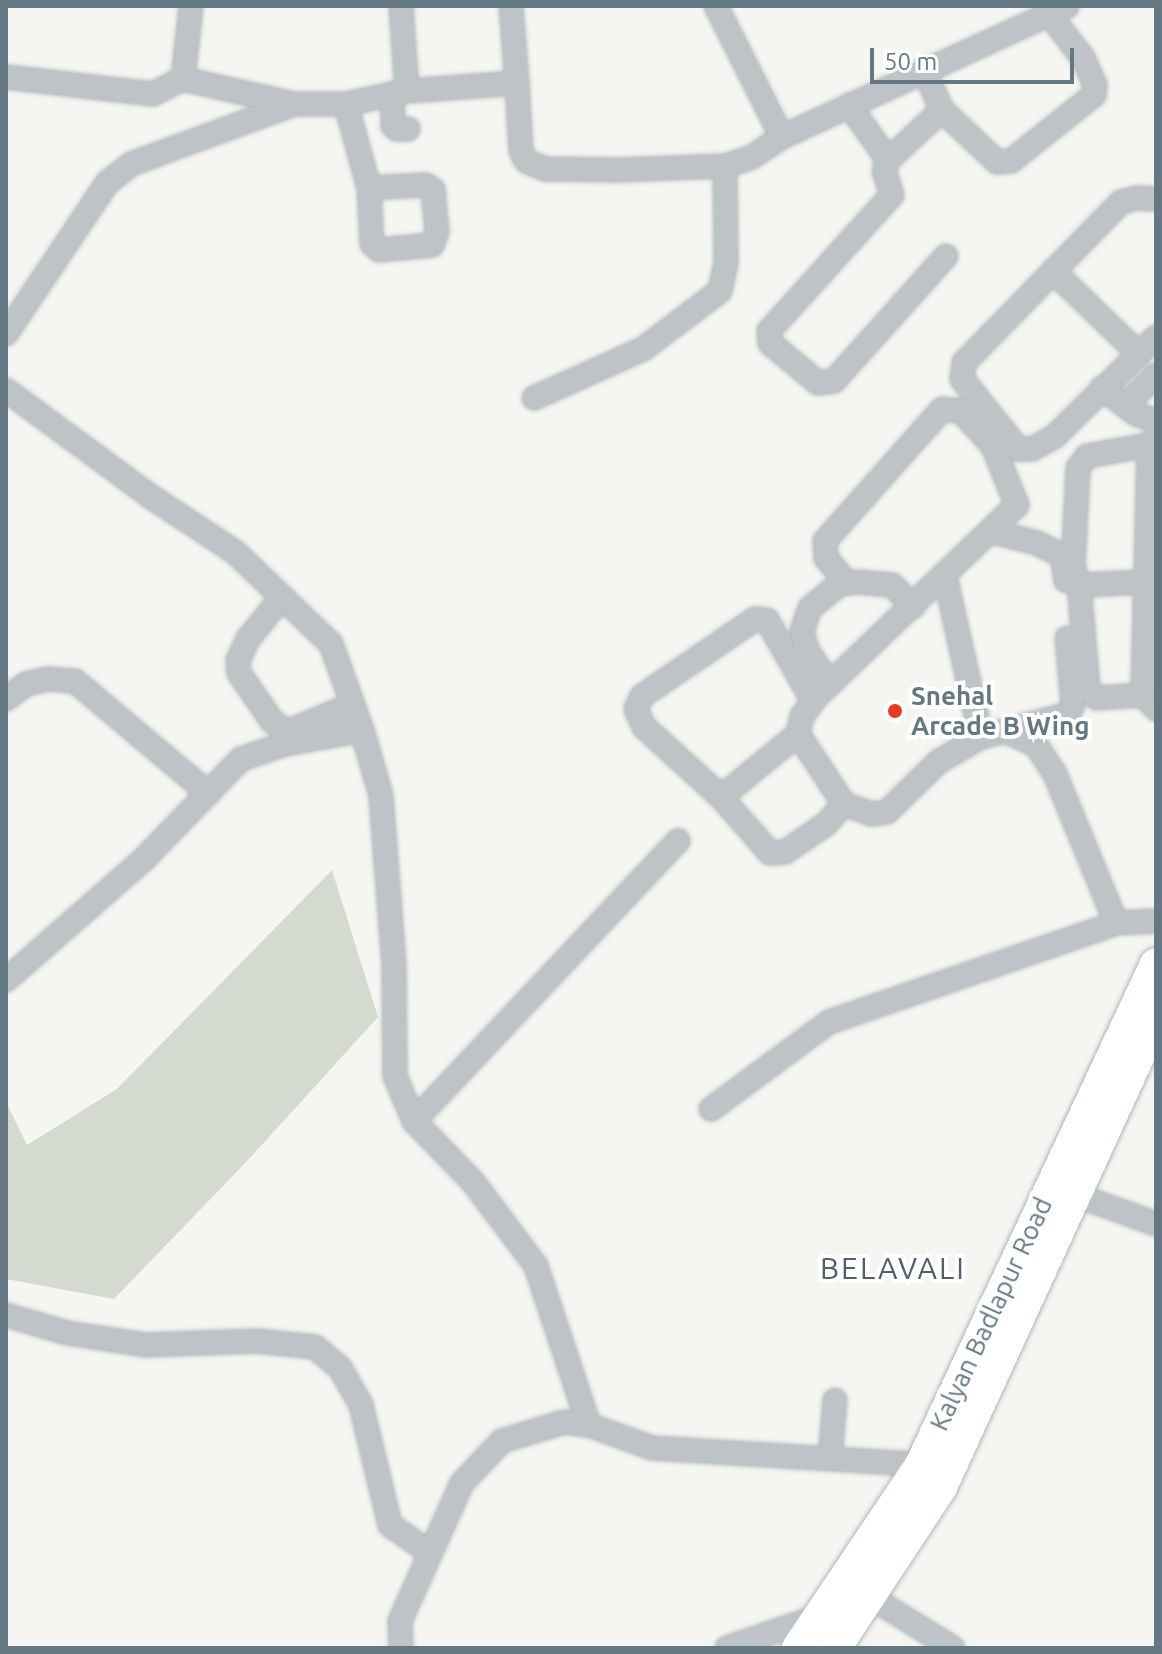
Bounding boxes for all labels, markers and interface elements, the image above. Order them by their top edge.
scale bar [874,32,1078,82]
text: 50 m [884,48,937,75]
place label: Snehal Arcade B Wing [911,680,1090,742]
marker: Snehal Arcade B Wing [886,702,904,720]
street label: Kalyan Badlapur Road [923,1192,1059,1436]
district label: BELAVALI [820,1250,966,1286]

